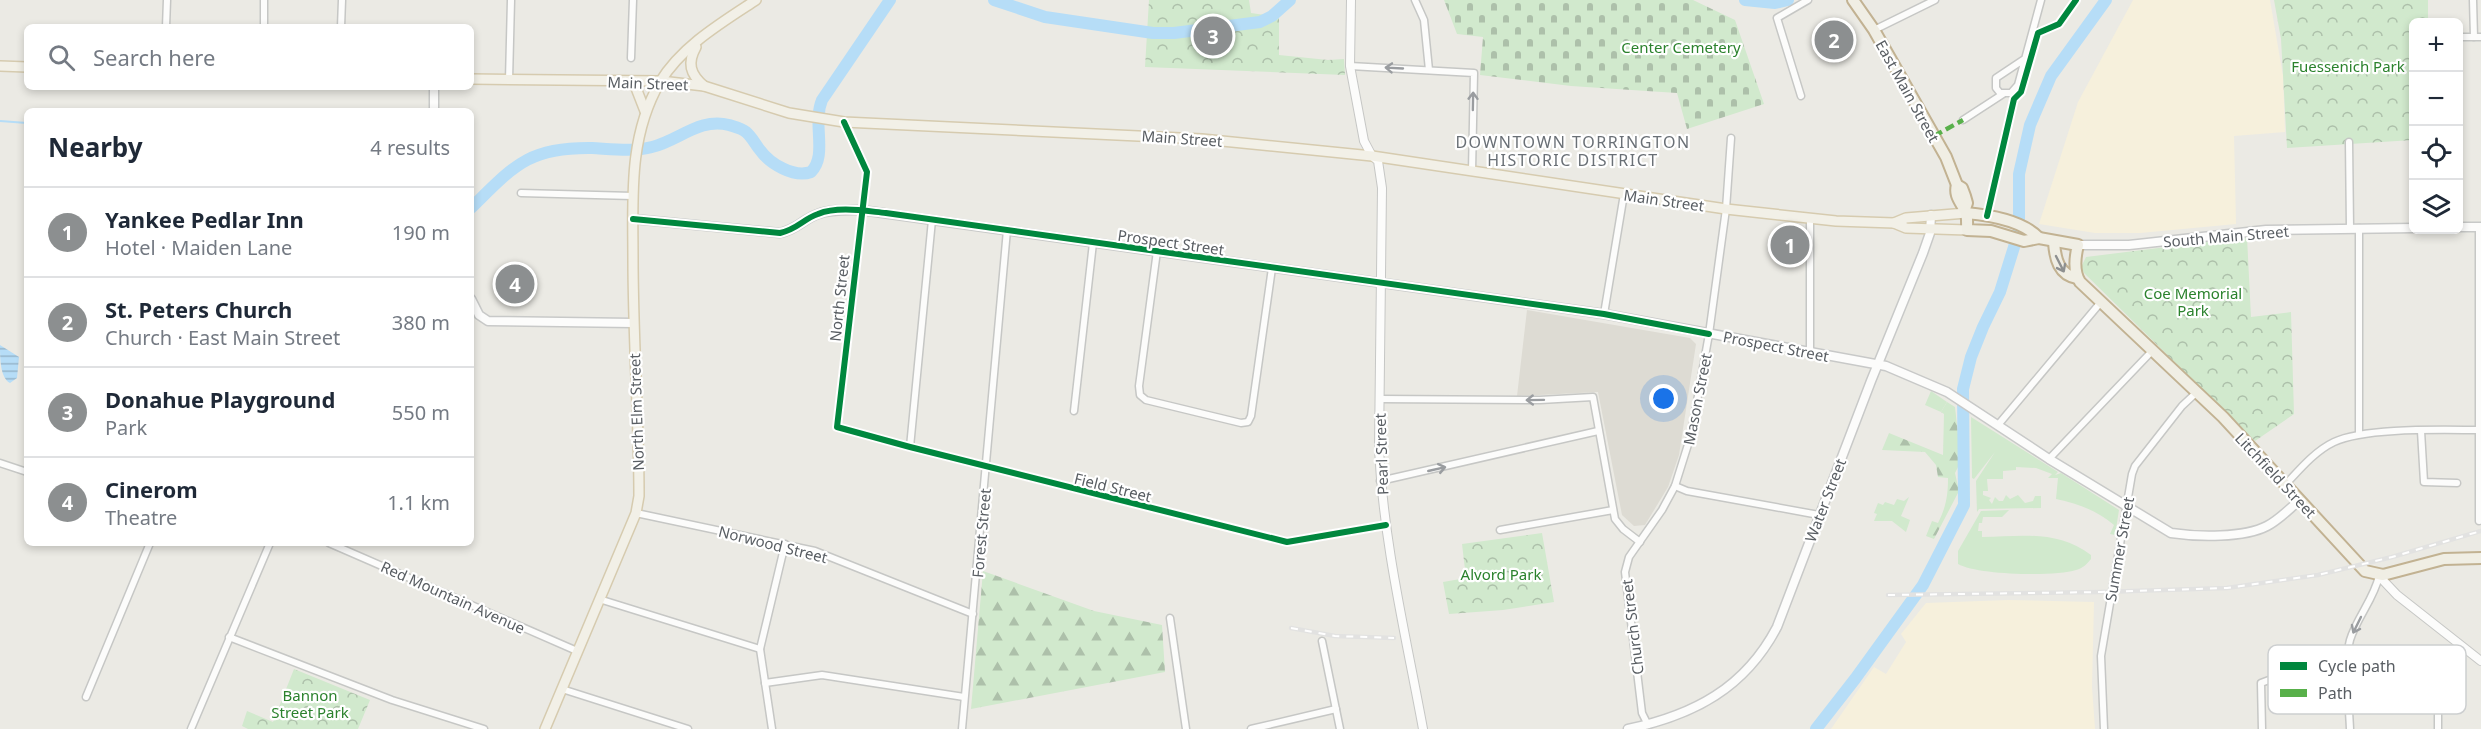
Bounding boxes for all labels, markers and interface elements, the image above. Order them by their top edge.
pin: 3 [1194,14,1232,58]
pin: 2 [1814,18,1854,63]
map controls [2409,18,2463,234]
button: + [2409,18,2463,72]
search box [24,24,474,90]
street label: East Main Street [1872,36,1945,146]
park label: Center Cemetery [1621,37,1741,57]
icon: search [45,41,78,74]
text: Search here [93,42,215,72]
park label: Fuessenich Park [2291,56,2405,76]
one-way arrow [1385,62,1405,73]
street label: Main Street [607,72,689,94]
button: − [2409,72,2463,126]
one-way arrow [1467,91,1479,111]
street label: Main Street [1141,125,1224,151]
button: locate [2409,126,2463,180]
text: Nearby [48,129,143,165]
district label: DOWNTOWN TORRINGTON HISTORIC DISTRICT [1455,131,1691,171]
text: 4 results [370,134,450,161]
button: layers [2409,180,2463,234]
street label: Main Street [1623,184,1706,216]
text: Yankee Pedlar Inn [105,204,304,234]
text: 1 [62,219,73,246]
text: 190 m [392,219,450,246]
street label: South Main Street [2162,220,2290,251]
pin: 1 [1770,222,1810,268]
street label: Prospect Street [1116,225,1226,259]
text: Hotel · Maiden Lane [105,234,292,261]
street label: North Street [825,253,854,342]
one-way arrow [2055,255,2066,273]
pin: 4 [496,262,534,306]
park label: Coe Memorial Park [2144,283,2242,320]
text: St. Peters Church [105,294,292,324]
text: 2 [62,309,73,336]
text: 380 m [392,309,450,336]
text: Church · East Main Street [105,324,340,351]
street label: Prospect Street [1721,326,1831,366]
street label: Mason Street [1678,351,1716,447]
street label: North Elm Street [624,352,648,471]
text: Donahue Playground [105,384,335,414]
your location [1649,384,1678,413]
one-way arrow [1525,394,1545,406]
text: 3 [62,399,73,426]
text: 550 m [392,399,450,426]
street label: Pearl Street [1370,412,1392,495]
text: Park [105,414,147,441]
street label: Litchfield Street [2231,428,2321,522]
street label: Water Street [1800,455,1850,545]
one-way arrow [1427,463,1447,474]
street label: Field Street [1072,468,1154,506]
text: Cinerom [105,474,198,504]
street label: Forest Street [967,487,995,579]
text: 4 [62,489,73,516]
text: 1.1 km [387,489,450,516]
street label: Summer Street [2100,495,2138,603]
text: Theatre [105,504,177,531]
street label: Norwood Street [716,521,830,567]
street label: Red Mountain Avenue [378,556,528,638]
park label: Alvord Park [1461,564,1541,584]
street label: Church Street [1616,577,1648,676]
one-way arrow [2351,616,2363,634]
legend [2268,645,2466,714]
text: Cycle path [2318,655,2396,677]
text: Path [2318,682,2352,704]
park label: Bannon Street Park [271,685,349,722]

